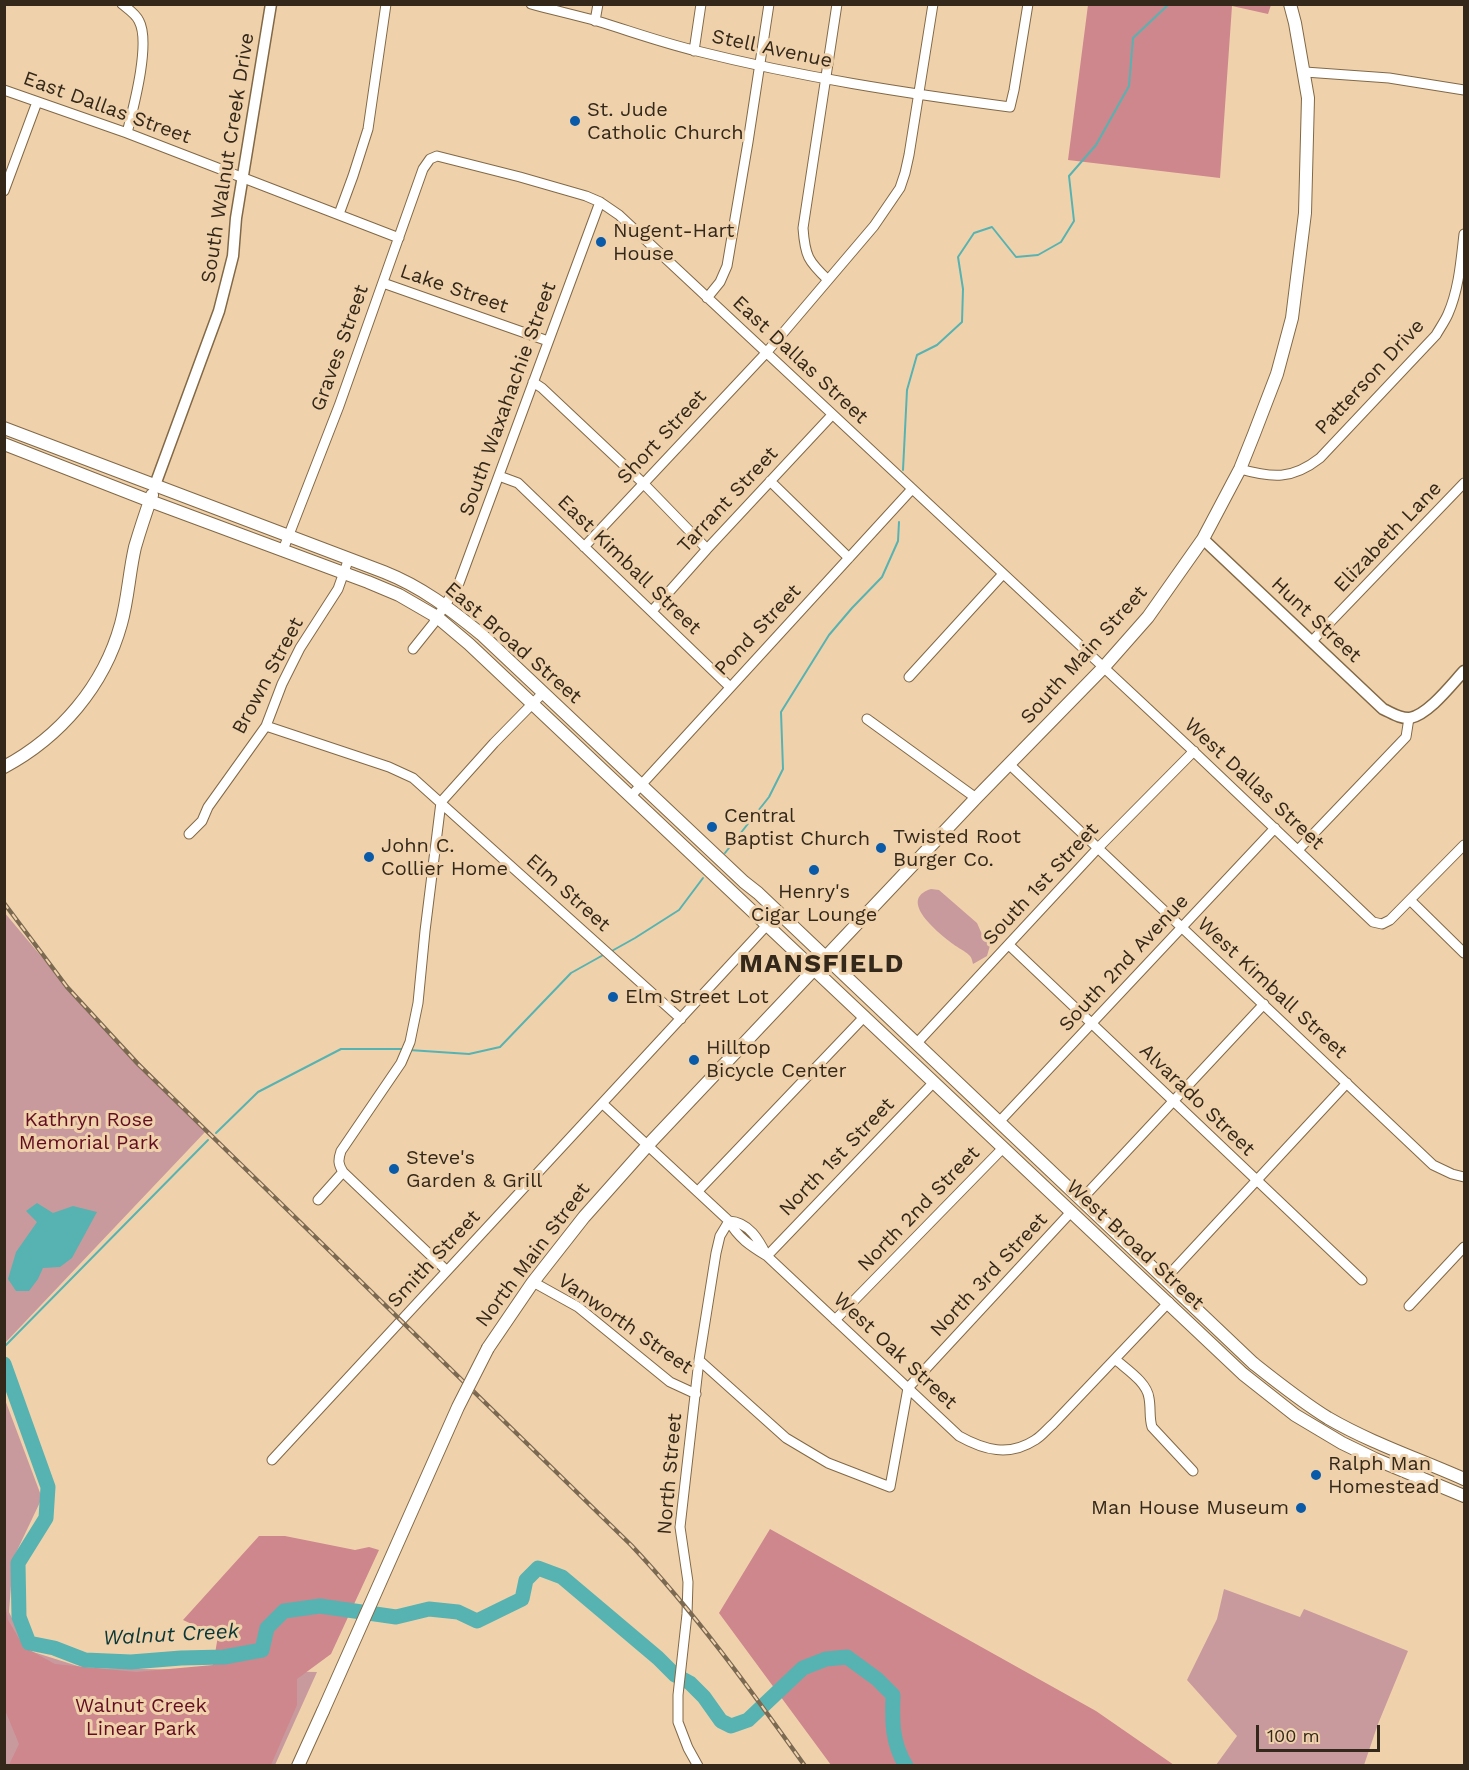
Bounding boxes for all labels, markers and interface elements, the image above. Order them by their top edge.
street label: Stell Avenue [710,25,834,73]
street label: South Walnut Creek Drive [196,31,260,285]
street label: East Dallas Street [20,67,194,149]
place label: St. Jude Catholic Church [587,98,744,145]
marker: St. Jude Catholic Church [568,114,582,128]
place label: Nugent-Hart House [613,219,734,266]
marker: Nugent-Hart House [594,235,608,249]
street label: Lake Street [397,259,511,319]
street label: South Waxahachie Street [454,279,562,519]
street label: Graves Street [306,281,374,415]
street label: East Dallas Street [727,291,873,429]
street label: Patterson Drive [1310,314,1430,440]
street label: Short Street [612,385,712,489]
street label: Tarrant Street [673,442,783,558]
street label: Elizabeth Lane [1329,477,1447,597]
street label: East Kimball Street [552,490,706,640]
street label: Hunt Street [1266,572,1366,668]
street label: East Broad Street [440,577,586,709]
street label: Pond Street [710,579,806,681]
street label: South Main Street [1016,581,1152,729]
street label: Brown Street [227,614,309,738]
street label: West Dallas Street [1179,713,1329,855]
place label: Central Baptist Church [724,804,870,851]
street label: South 1st Street [978,818,1104,950]
marker: Central Baptist Church [705,820,719,834]
place label: Twisted Root Burger Co. [893,825,1021,872]
place label: John C. Collier Home [381,834,508,881]
marker: Twisted Root Burger Co. [874,841,888,855]
street label: Elm Street [521,849,615,937]
marker: John C. Collier Home [362,850,376,864]
marker: Henry's Cigar Lounge [807,863,821,877]
place label: Henry's Cigar Lounge [751,880,877,927]
street label: South 2nd Avenue [1054,889,1194,1037]
street label: West Kimball Street [1192,912,1352,1064]
district label: MANSFIELD [739,948,905,980]
place label: Elm Street Lot [625,985,769,1009]
marker: Elm Street Lot [606,990,620,1004]
place label: Hilltop Bicycle Center [706,1036,847,1083]
street label: Alvarado Street [1134,1039,1260,1161]
marker: Hilltop Bicycle Center [687,1053,701,1067]
street label: North 1st Street [774,1093,900,1221]
park label: Kathryn Rose Memorial Park [19,1108,159,1155]
street label: North 2nd Street [853,1141,985,1277]
place label: Steve's Garden & Grill [406,1146,542,1193]
marker: Steve's Garden & Grill [387,1162,401,1176]
street label: West Broad Street [1061,1175,1209,1315]
street label: North Main Street [471,1178,595,1332]
street label: Smith Street [383,1205,485,1313]
street label: North 3rd Street [925,1208,1053,1342]
street label: Vanworth Street [553,1269,697,1379]
street label: West Oak Street [828,1288,962,1414]
street label: North Street [653,1412,687,1536]
place label: Ralph Man Homestead [1328,1452,1439,1499]
marker: Ralph Man Homestead [1309,1468,1323,1482]
place label: Man House Museum [1091,1496,1289,1520]
marker: Man House Museum [1294,1501,1308,1515]
water label: Walnut Creek [102,1619,240,1651]
park label: Walnut Creek Linear Park [75,1694,207,1741]
scale bar [1259,1713,1384,1751]
text: 100 m [1267,1725,1320,1746]

